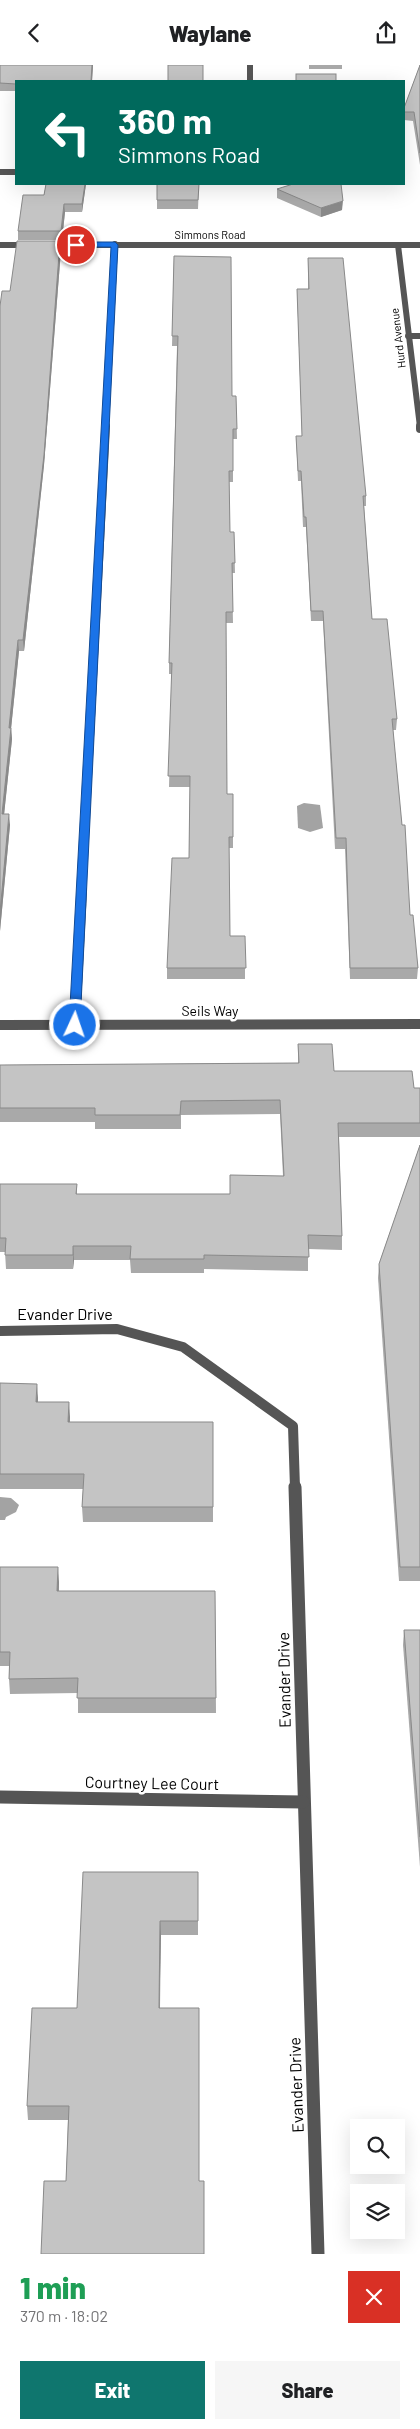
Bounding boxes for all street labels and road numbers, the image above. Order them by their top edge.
street label: Simmons Road [174,228,246,241]
street label: Hurd Avenue [387,307,408,369]
street label: Seils Way [181,1002,239,1019]
street label: Evander Drive [17,1304,113,1323]
street label: Evander Drive [273,1632,294,1728]
street label: Courtney Lee Court [85,1772,219,1793]
street label: Evander Drive [284,2037,307,2133]

